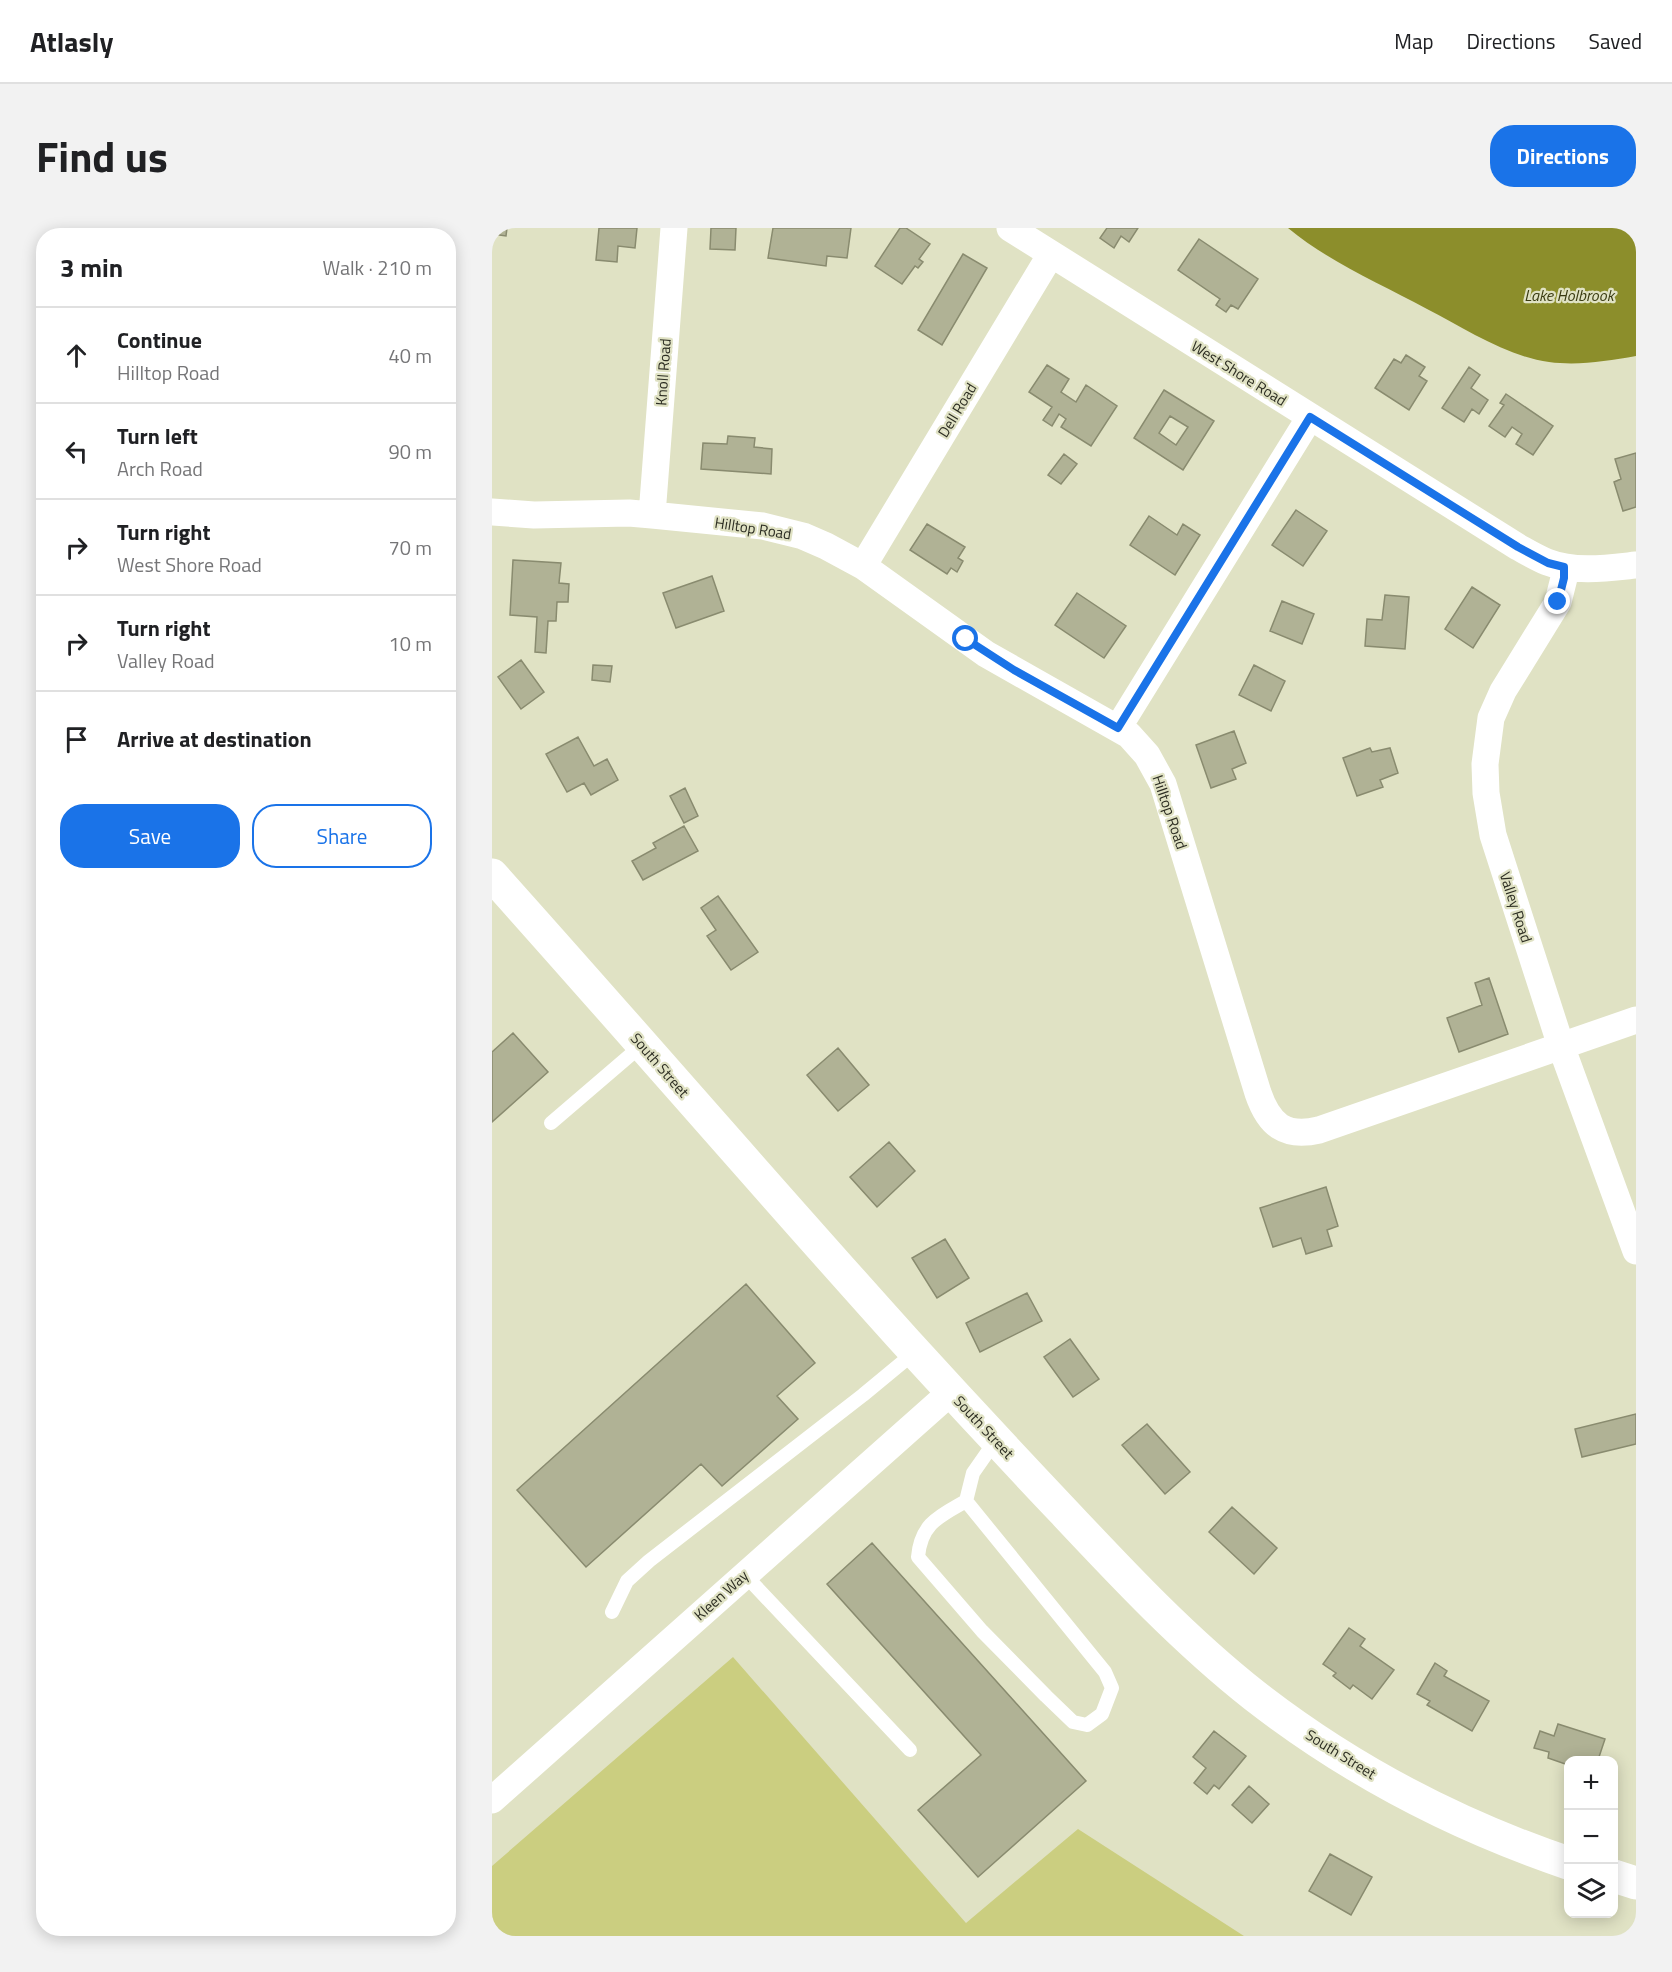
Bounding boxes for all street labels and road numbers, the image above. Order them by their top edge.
street label: West Shore Road [1187,334,1291,412]
street label: Knoll Road [649,338,677,406]
street label: Dell Road [932,378,982,442]
street label: Hilltop Road [713,511,793,545]
street label: Hilltop Road [1147,772,1193,852]
street label: Valley Road [1494,869,1538,945]
street label: South Street [625,1028,695,1103]
street label: South Street [949,1390,1020,1464]
street label: Kleen Way [689,1564,753,1626]
street label: South Street [1301,1723,1381,1785]

